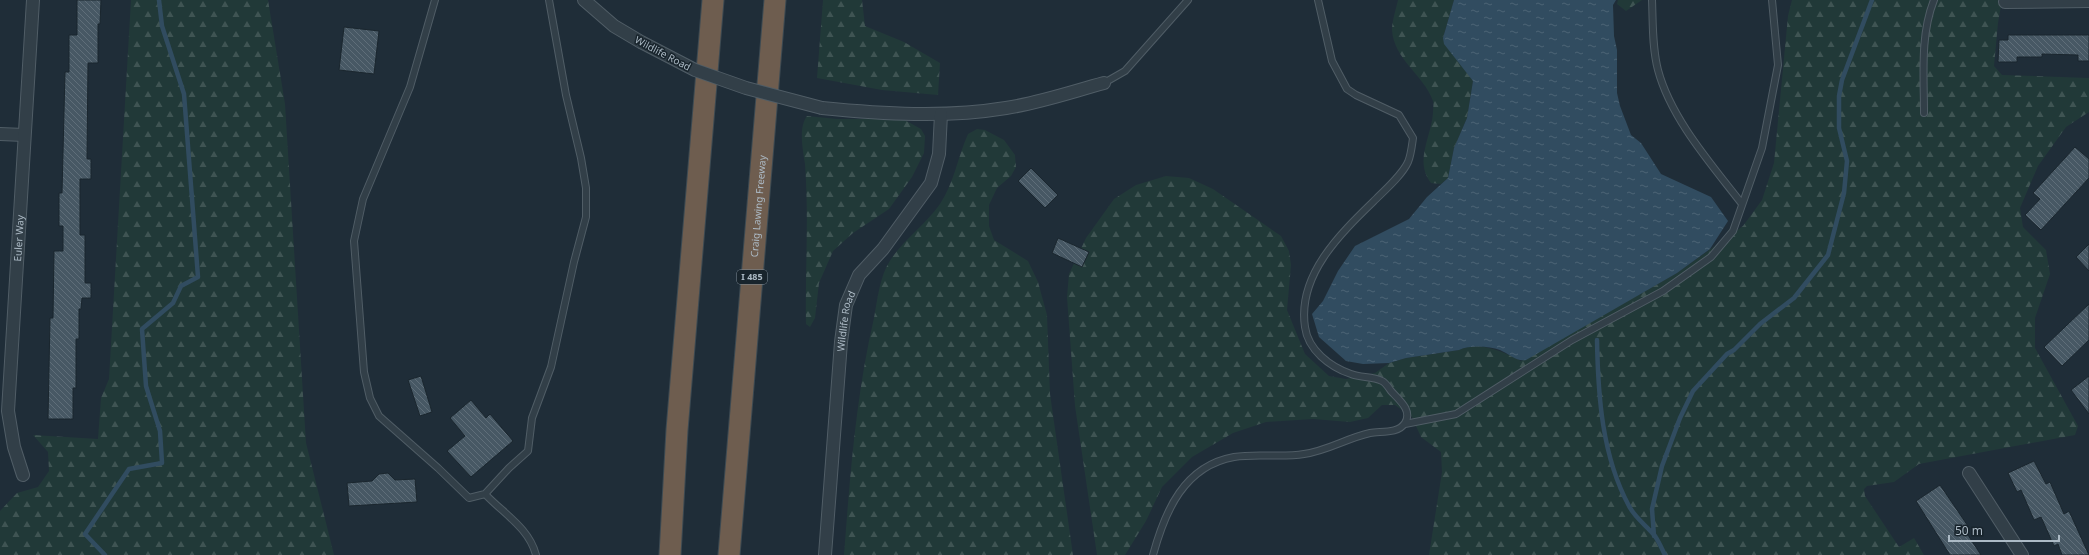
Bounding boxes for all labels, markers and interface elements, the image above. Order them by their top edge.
street label: Wildlife Road [633,32,693,74]
street label: Craig Lawing Freeway [747,154,769,258]
street label: Euler Way [10,214,27,262]
road number: I 485 [737,270,767,284]
street label: Wildlife Road [833,289,858,352]
scale bar [1949,517,2059,543]
text: 50 m [1955,522,1983,539]

